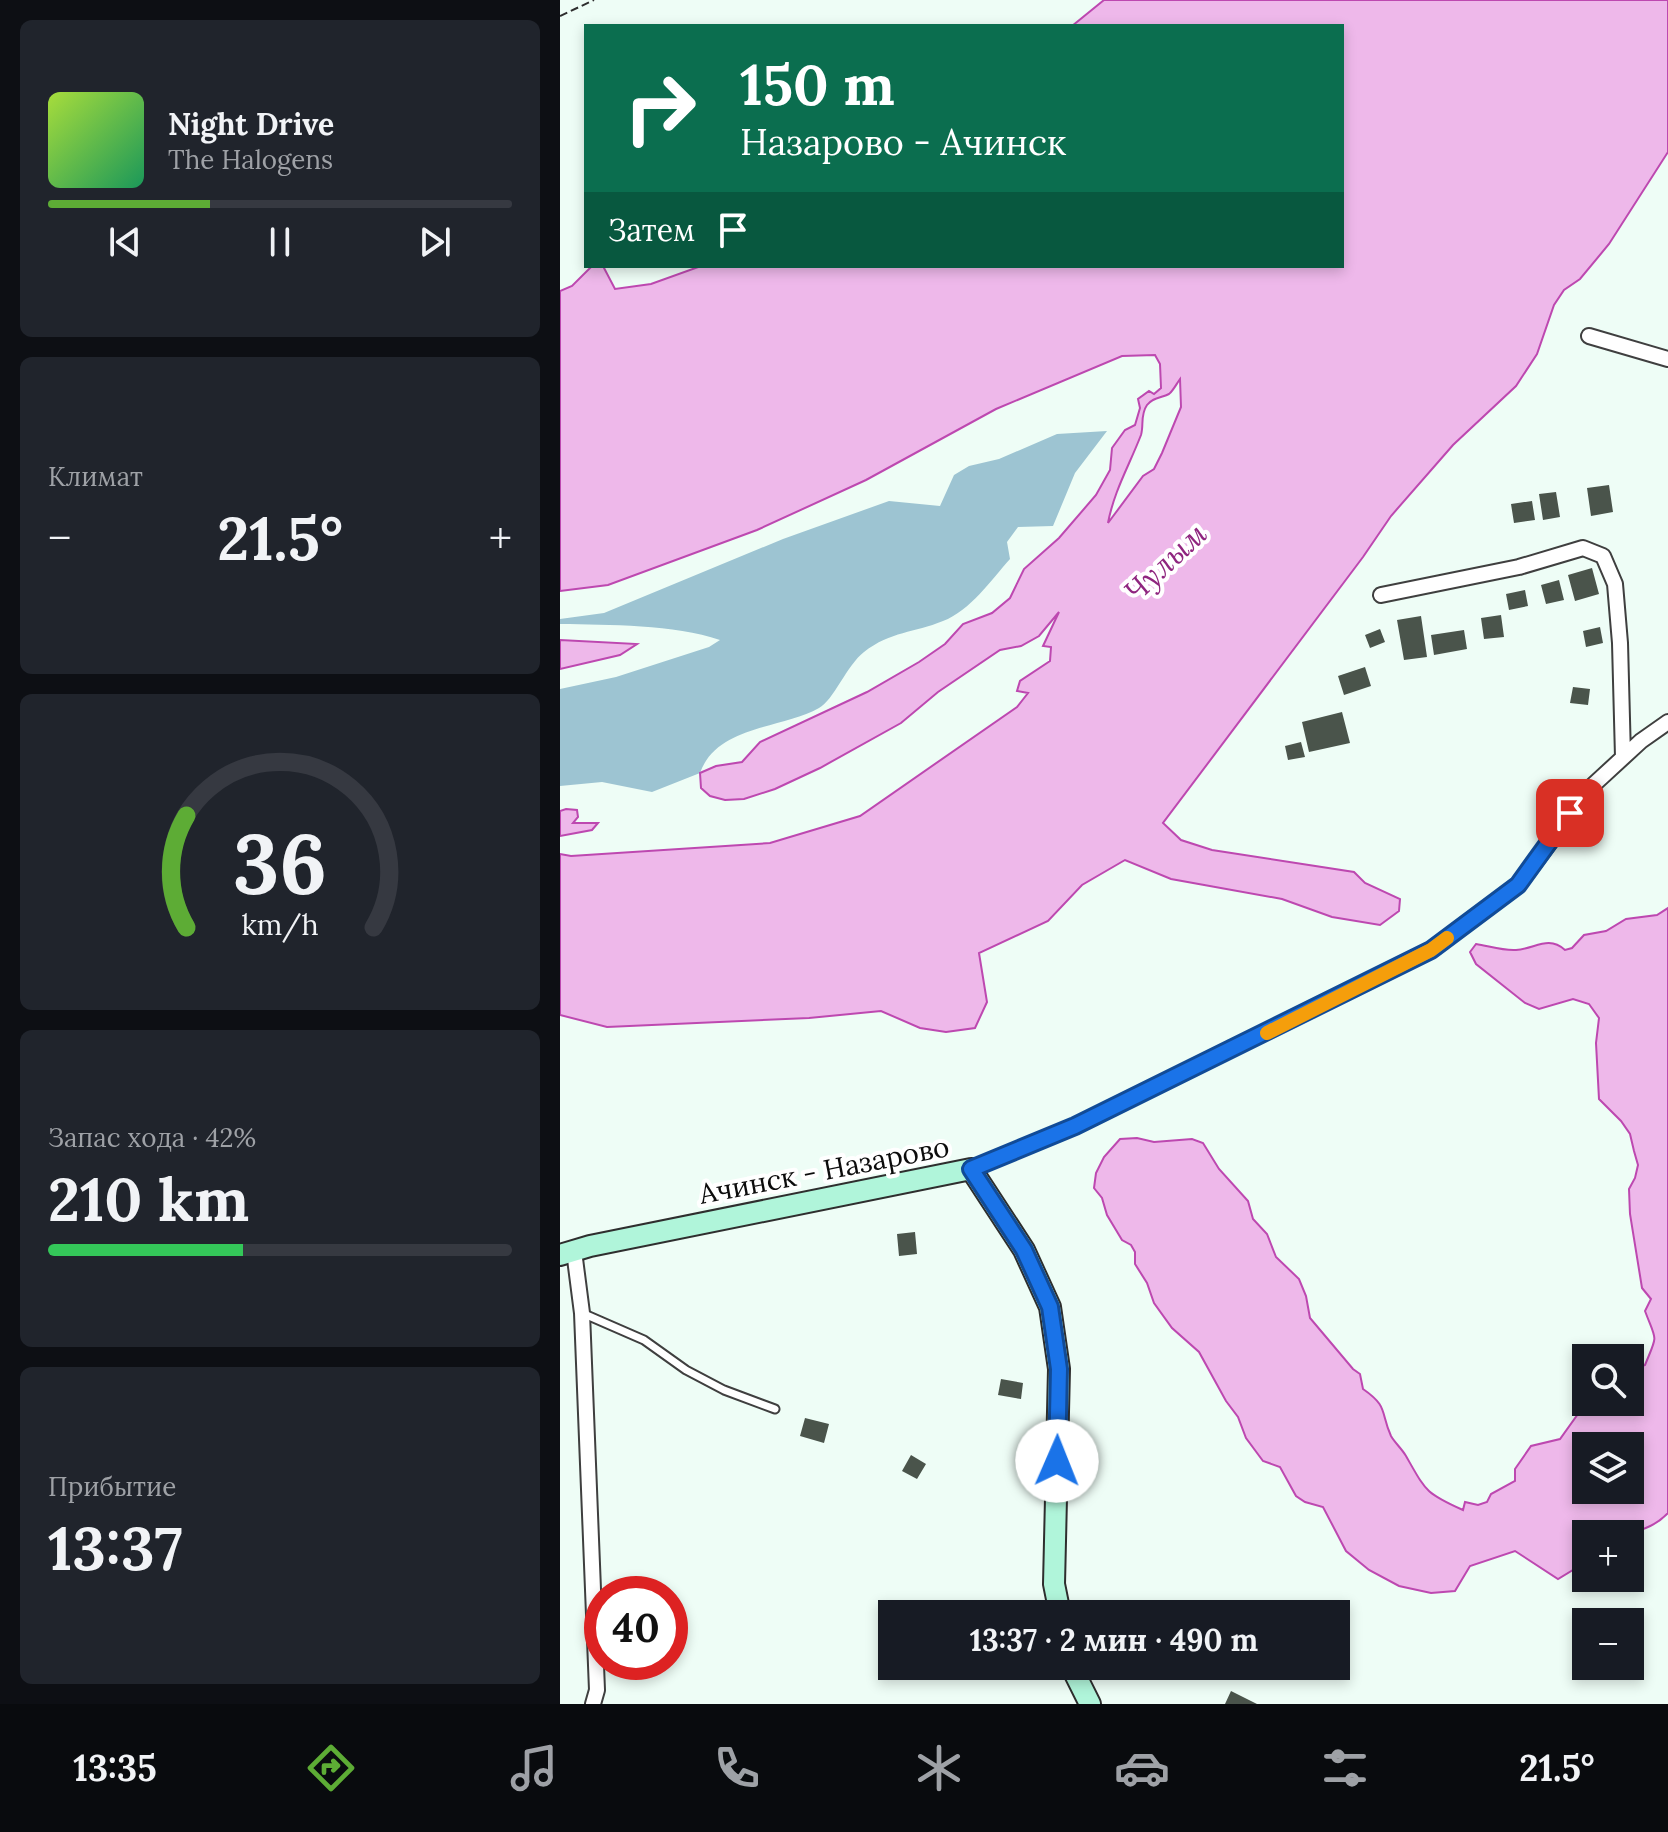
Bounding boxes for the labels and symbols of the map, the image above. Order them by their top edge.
water label: Чулым [1116,514,1214,610]
pin [1536,779,1604,847]
street label: Ачинск - Назарово [695,1128,952,1212]
position arrow [1015,1419,1099,1503]
speed limit sign: 40 [584,1576,688,1680]

